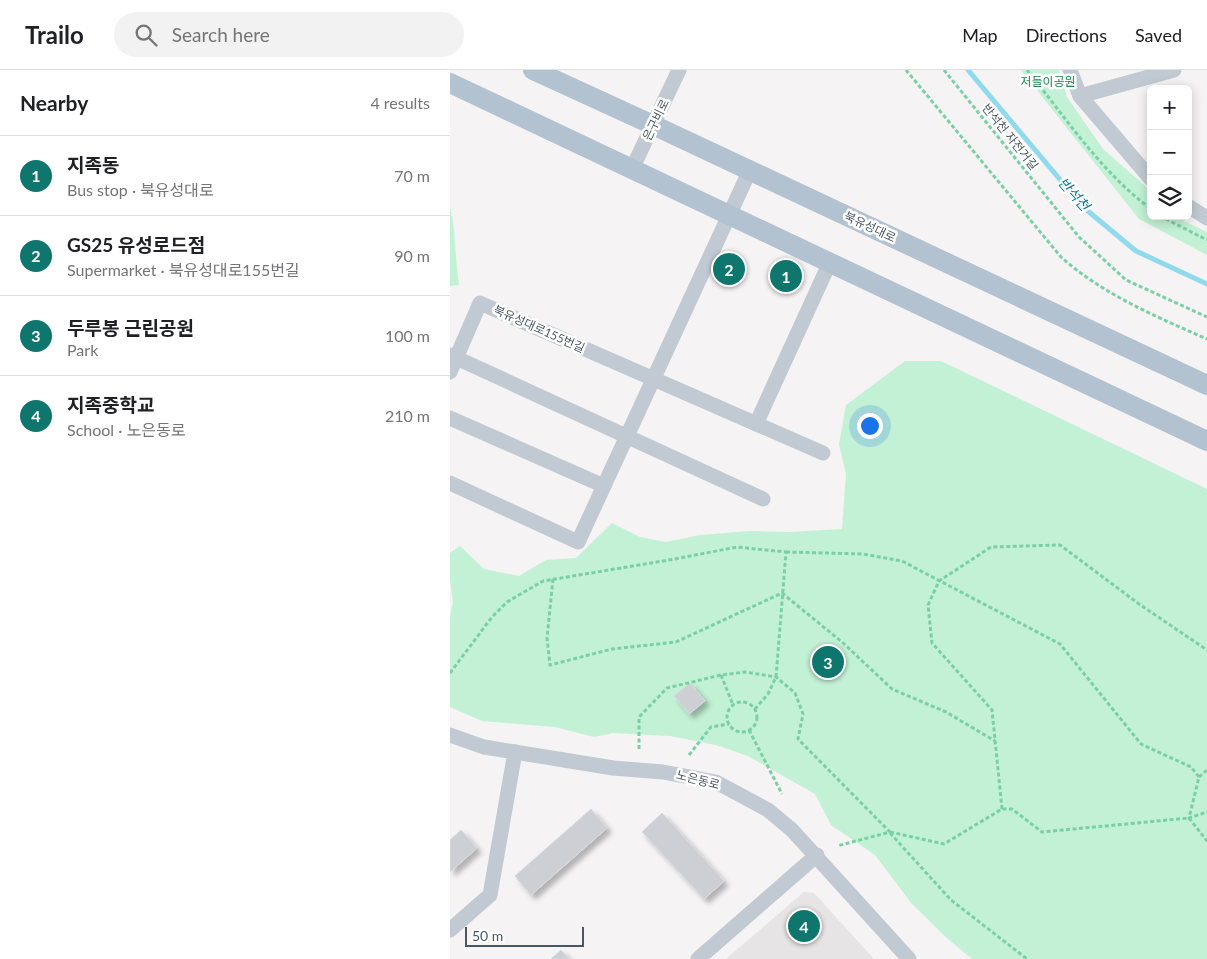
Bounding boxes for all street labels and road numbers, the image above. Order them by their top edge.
street label: 은구비로 [639,97,672,143]
street label: 반석천 자전거길 [979,101,1042,173]
street label: 북유성대로 [842,208,898,245]
street label: 북유성대로155번길 [491,302,587,355]
street label: 노은동로 [675,767,721,792]

